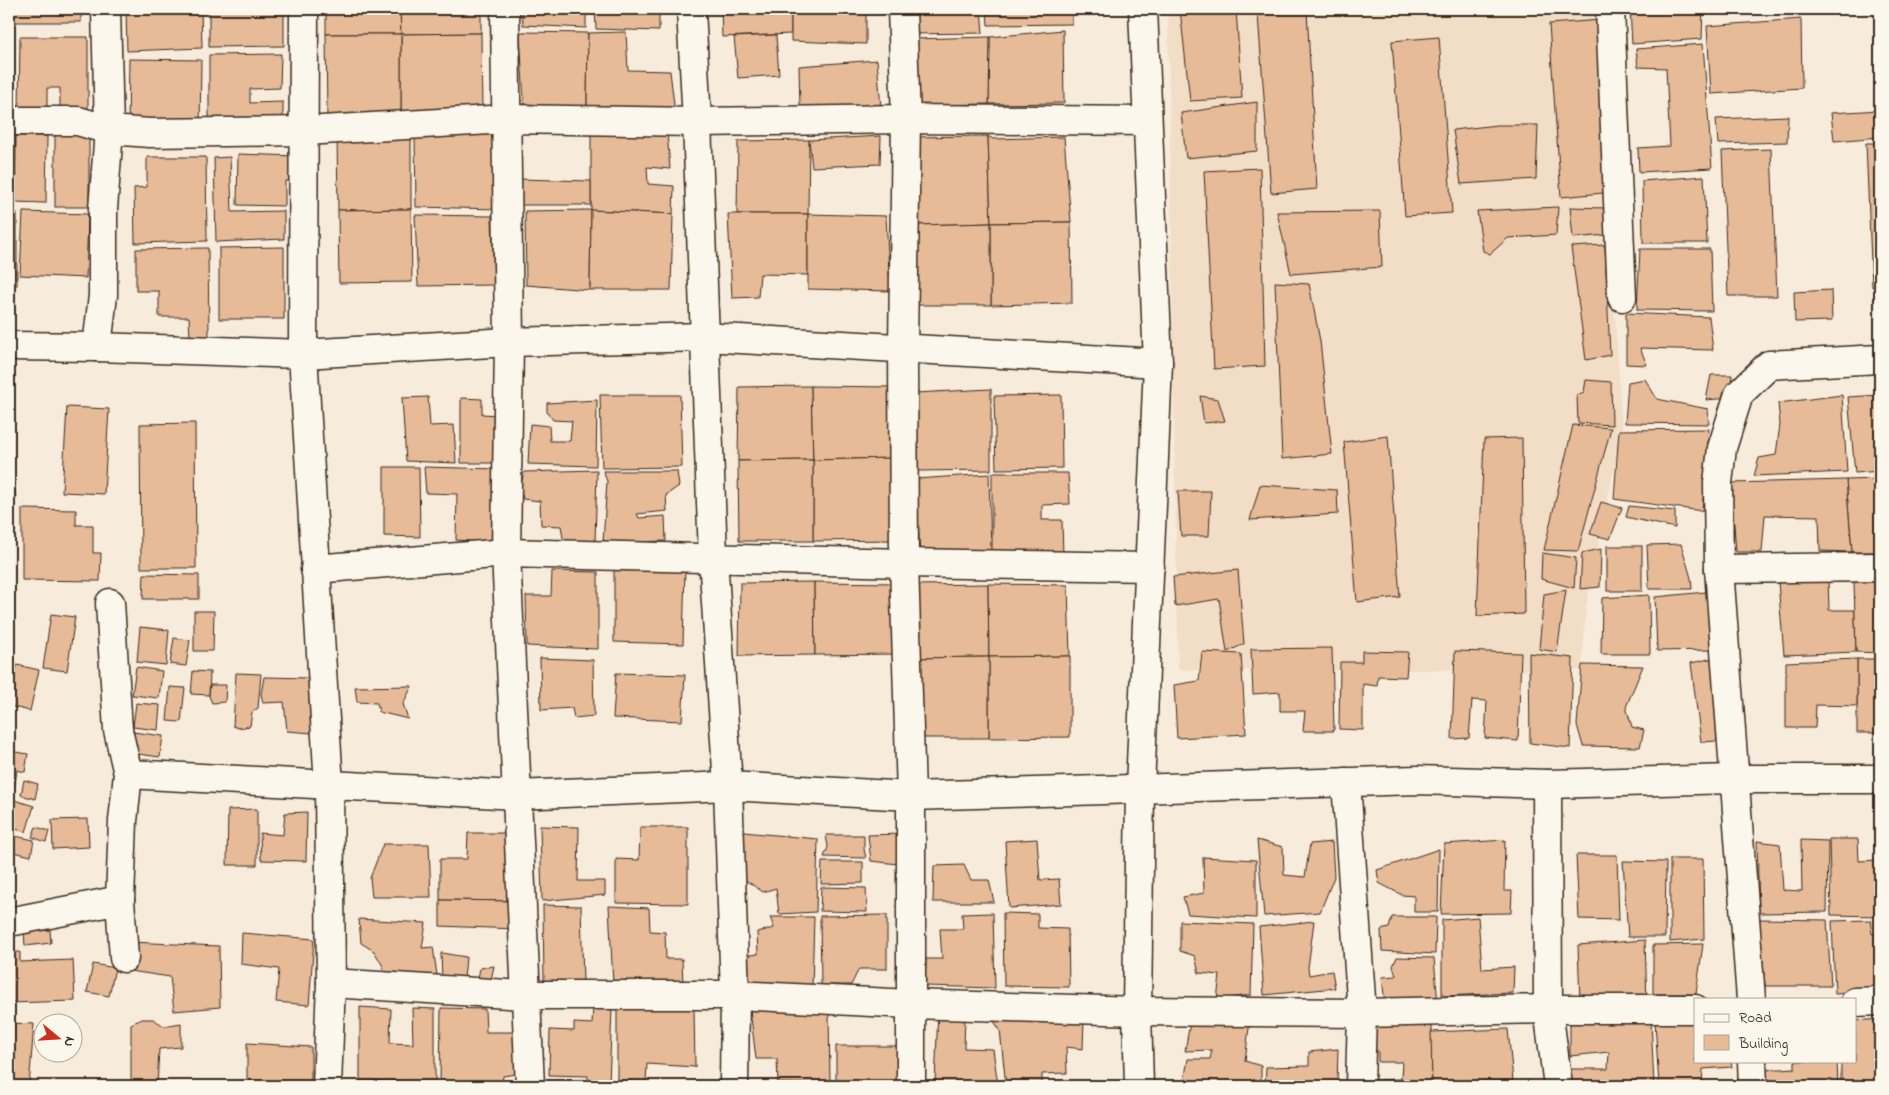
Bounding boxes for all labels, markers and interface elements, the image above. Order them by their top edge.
legend [1694,998,1856,1062]
text: Road [1739,1007,1772,1029]
north arrow [32,1012,82,1062]
text: Building [1738,1033,1788,1056]
text: N [57,1034,80,1049]

